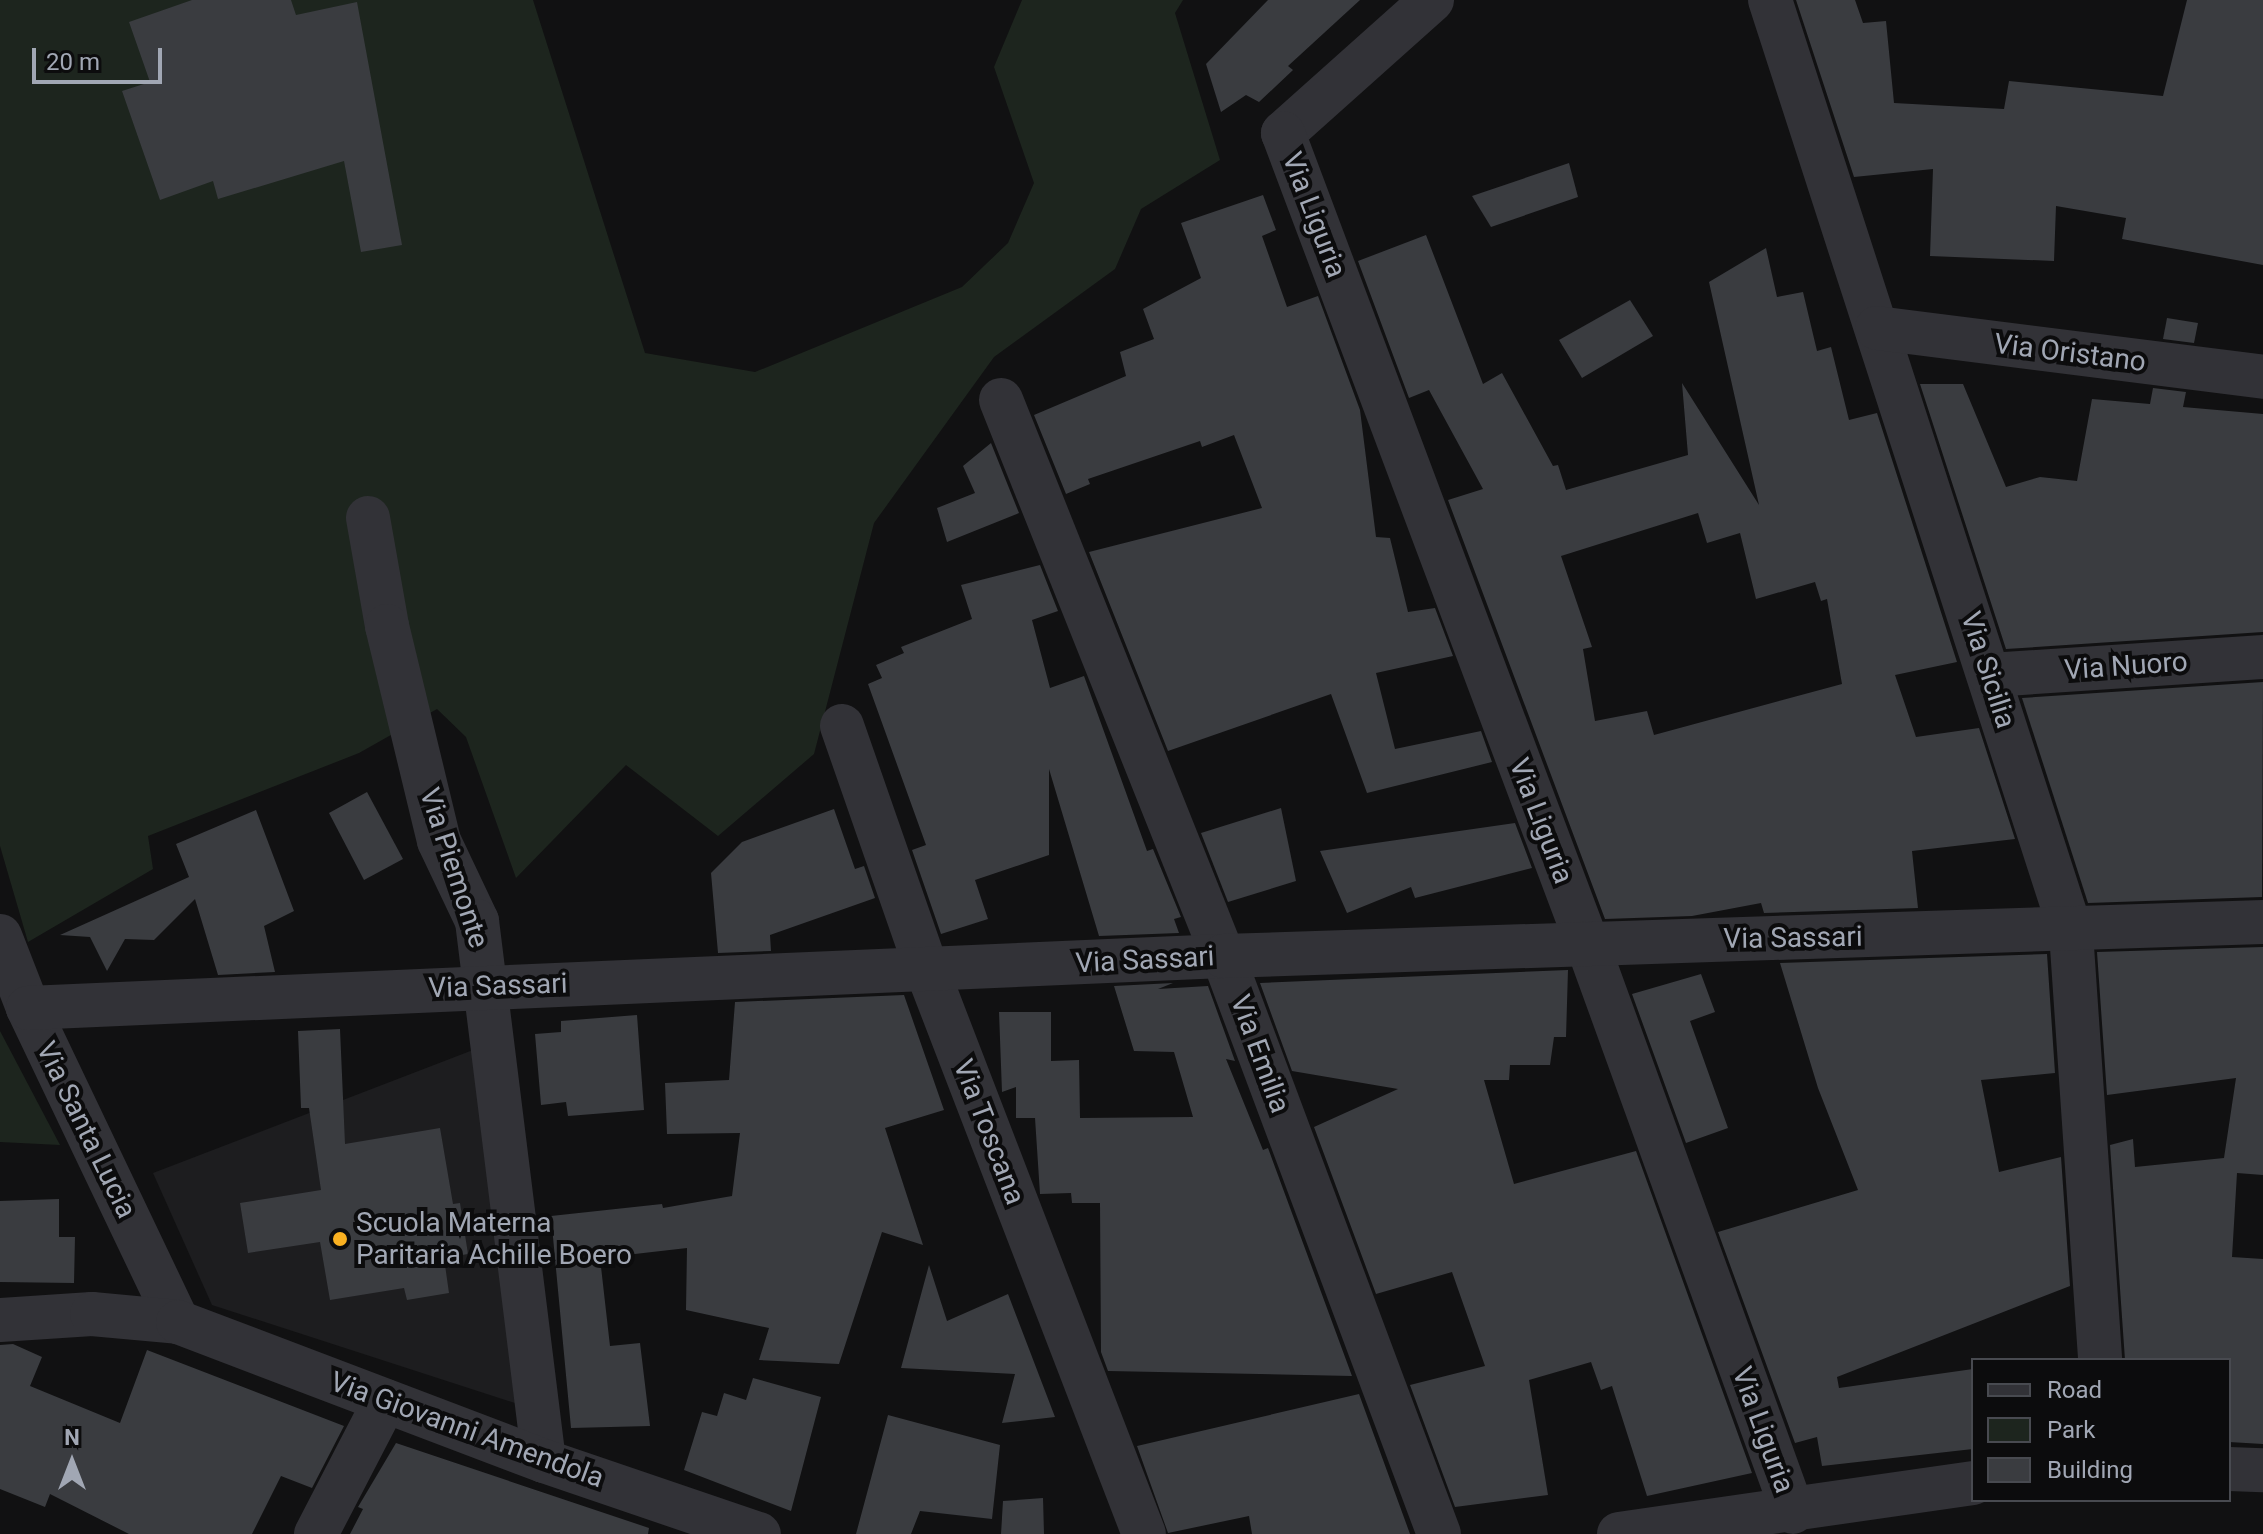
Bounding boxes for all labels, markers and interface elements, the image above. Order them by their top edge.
scale bar [36,32,166,82]
text: 20 m [46,48,100,76]
street label: Via Liguria [1275,148,1353,282]
street label: Via Oristano [1992,327,2148,379]
street label: Via Sicilia [1953,607,2023,733]
street label: Via Nuoro [2063,645,2189,687]
street label: Via Liguria [1502,754,1580,888]
street label: Via Piemonte [412,784,496,952]
street label: Via Sassari [1723,920,1863,956]
street label: Via Sassari [1075,940,1215,980]
street label: Via Sassari [428,967,568,1005]
street label: Via Emilia [1223,990,1297,1118]
street label: Via Santa Lucia [29,1036,143,1224]
street label: Via Toscana [946,1054,1032,1210]
place label: Scuola Materna Paritaria Achille Boero [356,1206,632,1272]
marker: Scuola Materna Paritaria Achille Boero [331,1230,349,1248]
legend [1971,1358,2231,1502]
street label: Via Liguria [1725,1363,1801,1497]
street label: Via Giovanni Amendola [326,1365,608,1495]
text: Road [2047,1376,2102,1404]
text: Park [2047,1416,2095,1444]
north arrow [32,1422,112,1502]
text: N [64,1425,80,1450]
text: Building [2047,1456,2133,1484]

